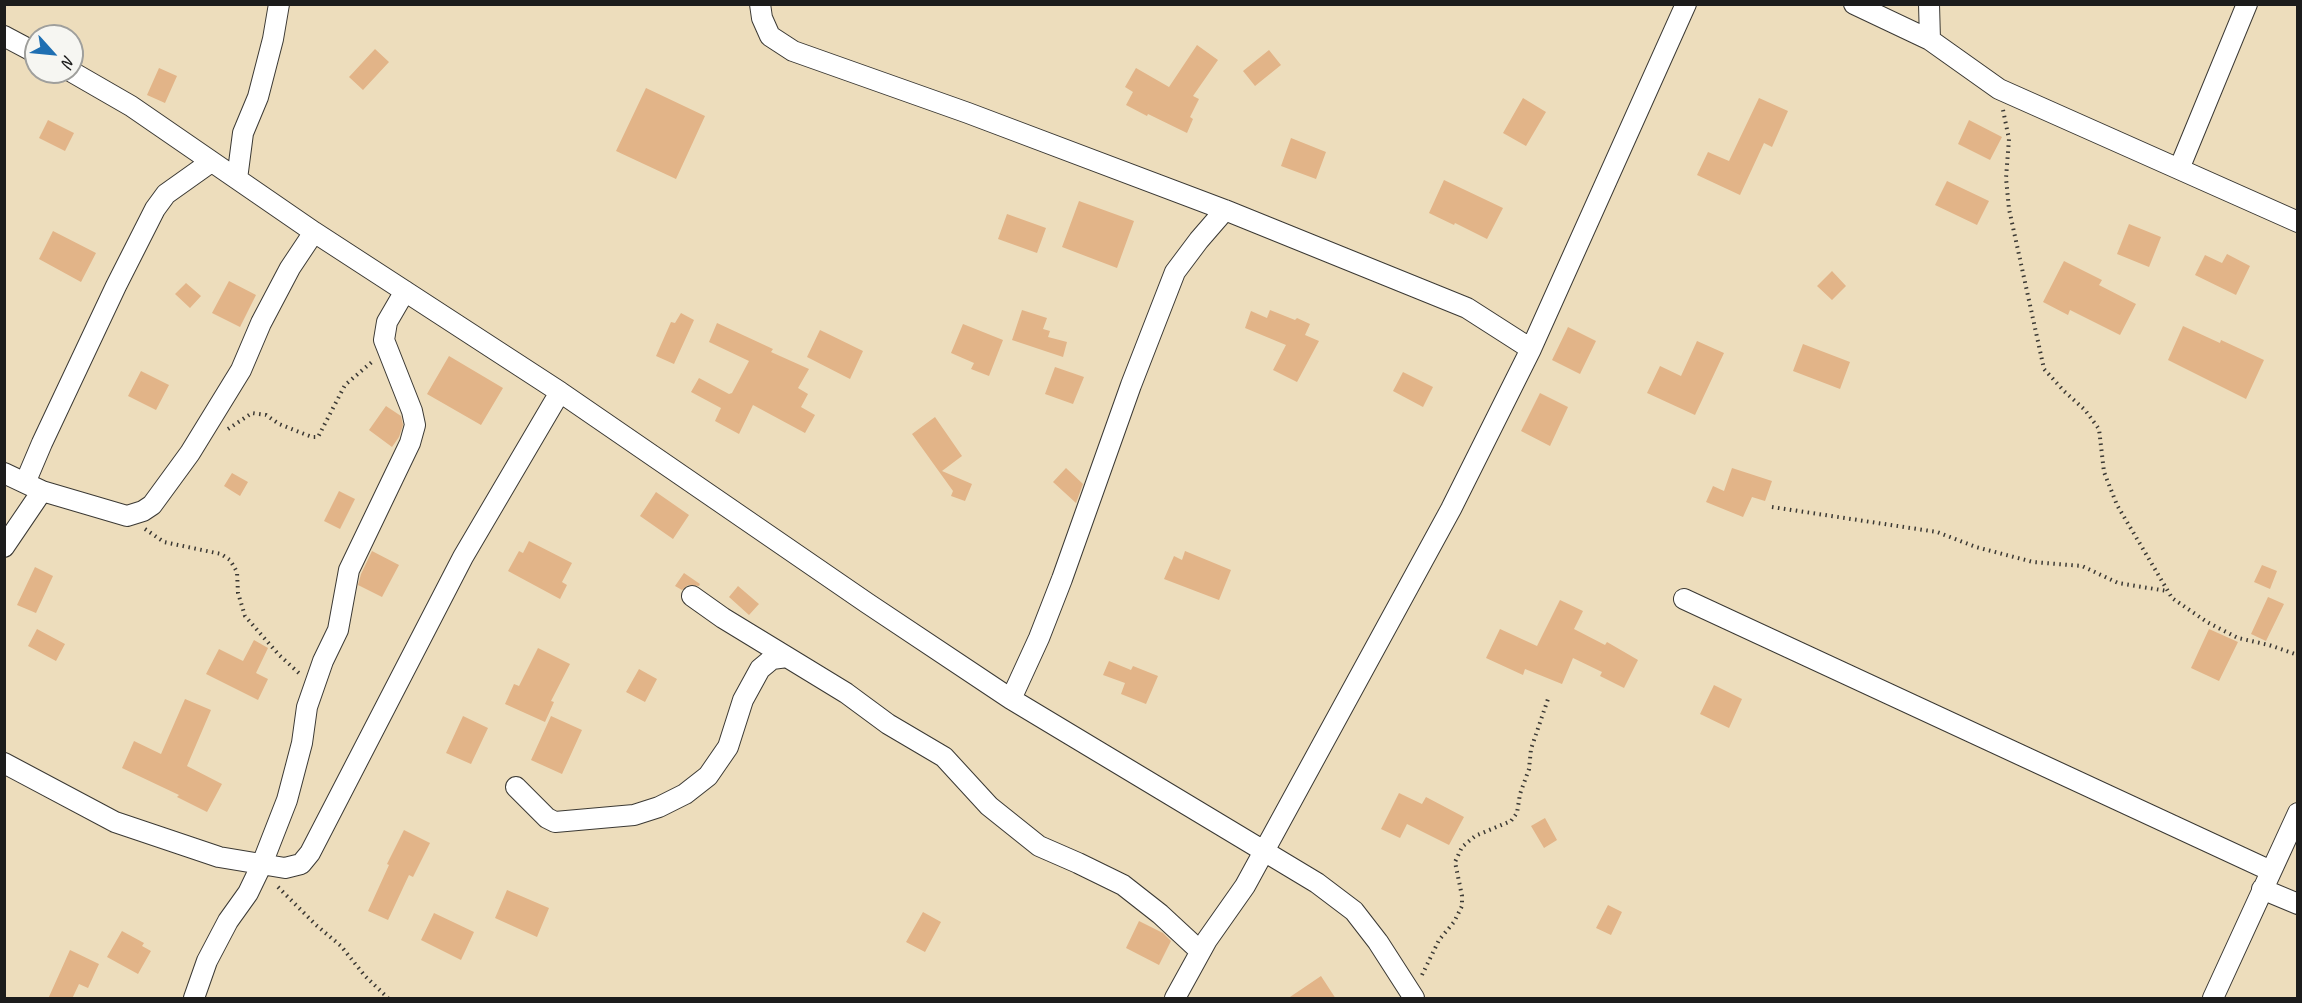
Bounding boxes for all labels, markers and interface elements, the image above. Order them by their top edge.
north arrow [24,24,84,84]
text: N [57,52,79,70]

